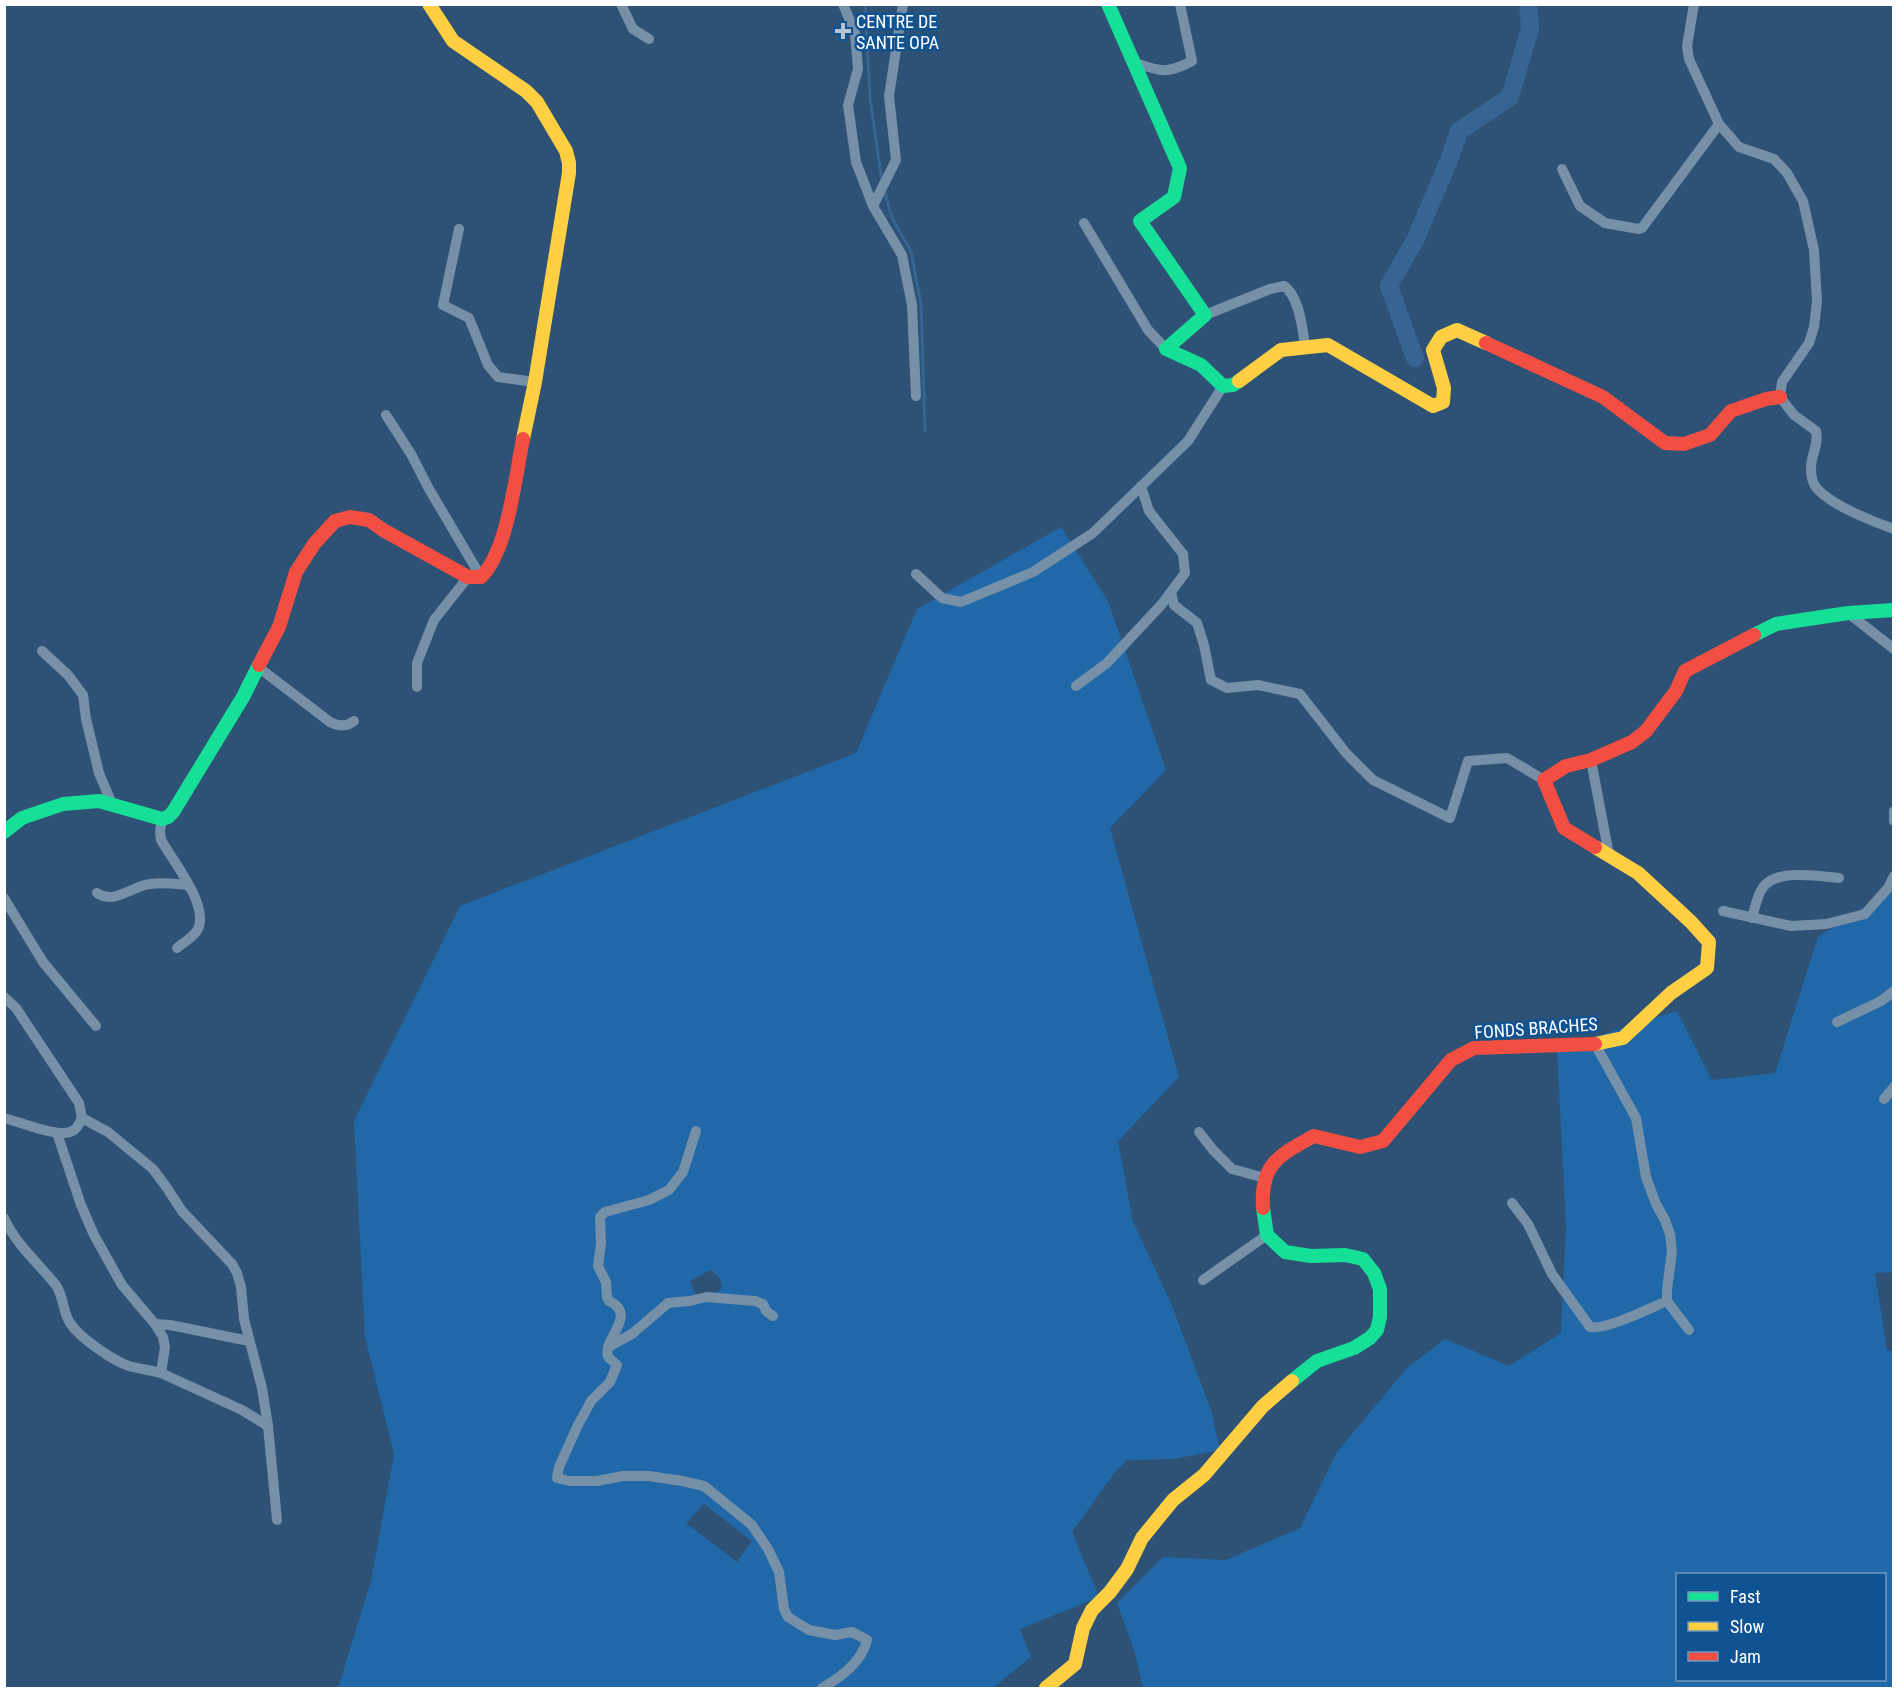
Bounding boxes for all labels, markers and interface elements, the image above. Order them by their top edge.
place label: CENTRE DE SANTE OPA [856,11,940,53]
marker: CENTRE DE SANTE OPA [834,22,852,40]
street label: FONDS BRACHES [1474,1013,1598,1043]
legend [1676,1573,1886,1681]
text: Fast [1730,1586,1761,1607]
text: Slow [1730,1616,1765,1637]
text: Jam [1730,1646,1761,1667]

